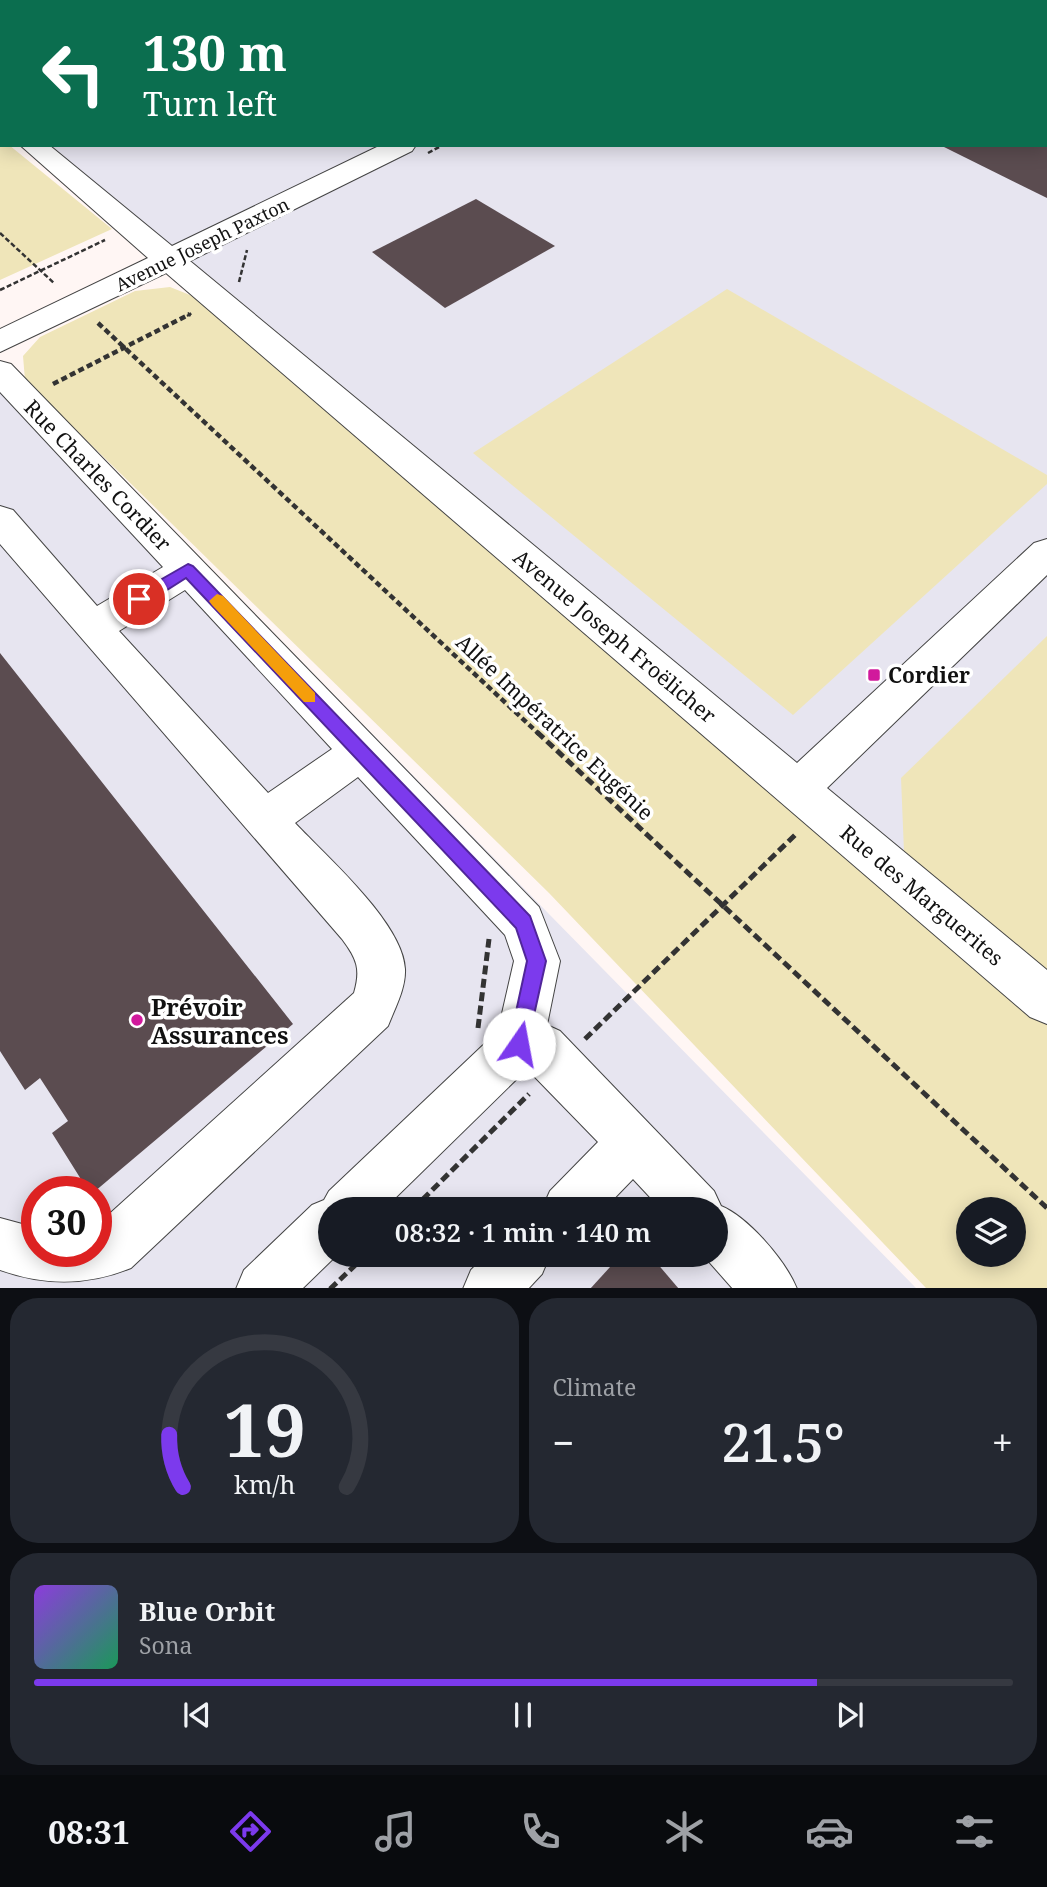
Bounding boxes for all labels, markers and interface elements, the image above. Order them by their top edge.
text: 130 m [143,19,287,85]
icon: left [28,28,119,119]
text: Turn left [143,82,277,125]
street label: Avenue Joseph Paxton [111,191,293,297]
street label: Rue Charles Cordier [18,393,178,557]
street label: Avenue Joseph Froëlicher [508,543,722,729]
pin [109,569,169,629]
icon: arrive [120,580,158,618]
street label: Allée Impératrice Eugénie [450,628,660,826]
place label: Cordier [888,661,970,689]
marker: Cordier [866,667,882,683]
street label: Rue des Marguerites [835,818,1009,972]
place label: Prévoir Assurances [151,990,289,1051]
position arrow [482,1007,556,1081]
marker: Prévoir Assurances [129,1012,145,1028]
speed limit sign: 30 [21,1176,112,1267]
map controls [956,1197,1026,1267]
button: layers [956,1197,1026,1267]
text: 08:32 · 1 min · 140 m [395,1214,651,1250]
text: Climate [553,1371,636,1403]
text: 19 [223,1379,305,1478]
text: 21.5° [722,1406,845,1477]
text: − [553,1416,575,1468]
text: + [992,1416,1013,1468]
text: km/h [234,1466,295,1500]
text: Blue Orbit [139,1593,275,1629]
text: Sona [139,1629,193,1661]
icon: previous [178,1696,216,1734]
icon: pause [504,1696,542,1734]
icon: next [831,1696,869,1734]
icon: directions [226,1807,275,1856]
icon: music [371,1807,420,1856]
icon: phone [516,1807,565,1856]
icon: climate [660,1807,709,1856]
icon: car [805,1807,854,1856]
icon: filters [950,1807,999,1856]
text: 08:31 [48,1810,130,1853]

